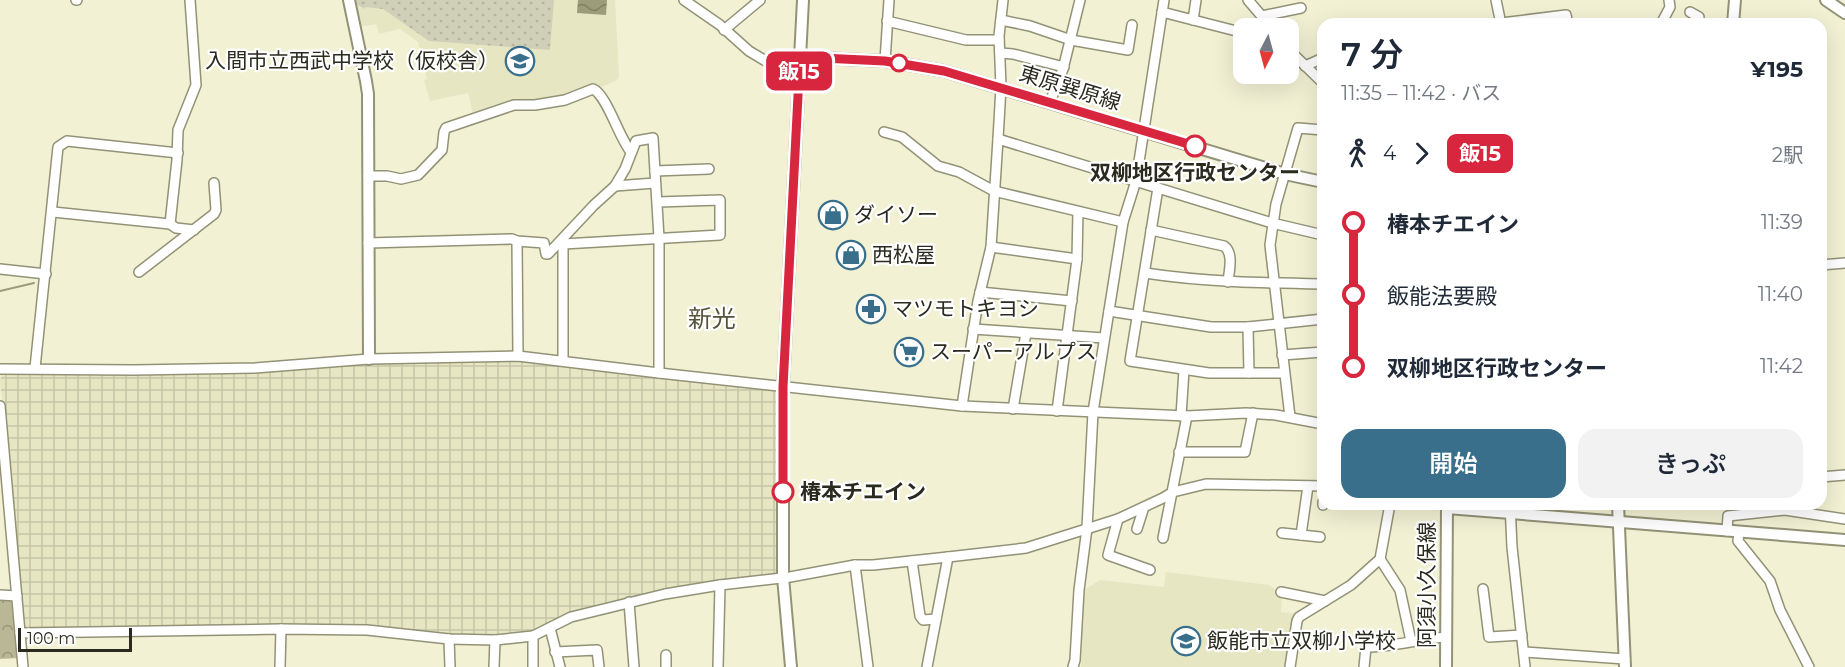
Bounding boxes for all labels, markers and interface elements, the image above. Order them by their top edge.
north arrow [1233,18,1299,84]
map controls [1233,18,1299,84]
text: 7 分 [1341,34,1403,74]
school or university icon: 入間市立西武中学校（仮校舎） [504,45,536,77]
place label: 入間市立西武中学校（仮校舎） [205,48,499,73]
line badge: 飯15 [764,52,834,90]
unlabelled marker [890,54,908,72]
text: ¥195 [1750,56,1803,83]
text: 飯15 [778,59,820,84]
street label: 東原巽原線 [1016,60,1124,115]
text: 11:35 – 11:42 · バス [1341,81,1501,105]
marker: 双柳地区行政センター [1184,135,1206,157]
icon: walk [1341,137,1374,170]
icon: forward [1405,137,1438,170]
text: 4 [1383,141,1396,165]
text: 飯15 [1459,141,1501,166]
text: 2駅 [1772,143,1803,167]
place label: 双柳地区行政センター [1090,160,1300,185]
shop icon: ダイソー [817,199,849,231]
place label: ダイソー [854,202,938,227]
text: 11:39 [1761,210,1803,234]
text: 椿本チエイン [1387,211,1519,238]
shop icon: 西松屋 [835,239,867,271]
place label: 西松屋 [872,242,935,267]
text: 11:40 [1758,282,1803,306]
text: 飯能法要殿 [1387,283,1497,310]
pharmacy icon: マツモトキヨシ [855,293,887,325]
place label: マツモトキヨシ [892,296,1039,321]
district label: 新光 [688,304,736,333]
supermarket icon: スーパーアルプス [893,336,925,368]
place label: スーパーアルプス [930,339,1097,364]
text: 11:42 [1760,354,1803,378]
text: 双柳地区行政センター [1387,355,1607,382]
button: 開始 [1341,429,1566,498]
button: きっぷ [1578,429,1803,498]
place label: 椿本チエイン [800,479,926,504]
marker: 椿本チエイン [772,481,794,503]
street label: 阿須小久保線 [1414,522,1439,648]
scale bar [18,625,132,652]
school or university icon: 飯能市立双柳小学校 [1170,625,1202,657]
place label: 飯能市立双柳小学校 [1207,628,1396,653]
text: 100 m [27,629,75,648]

